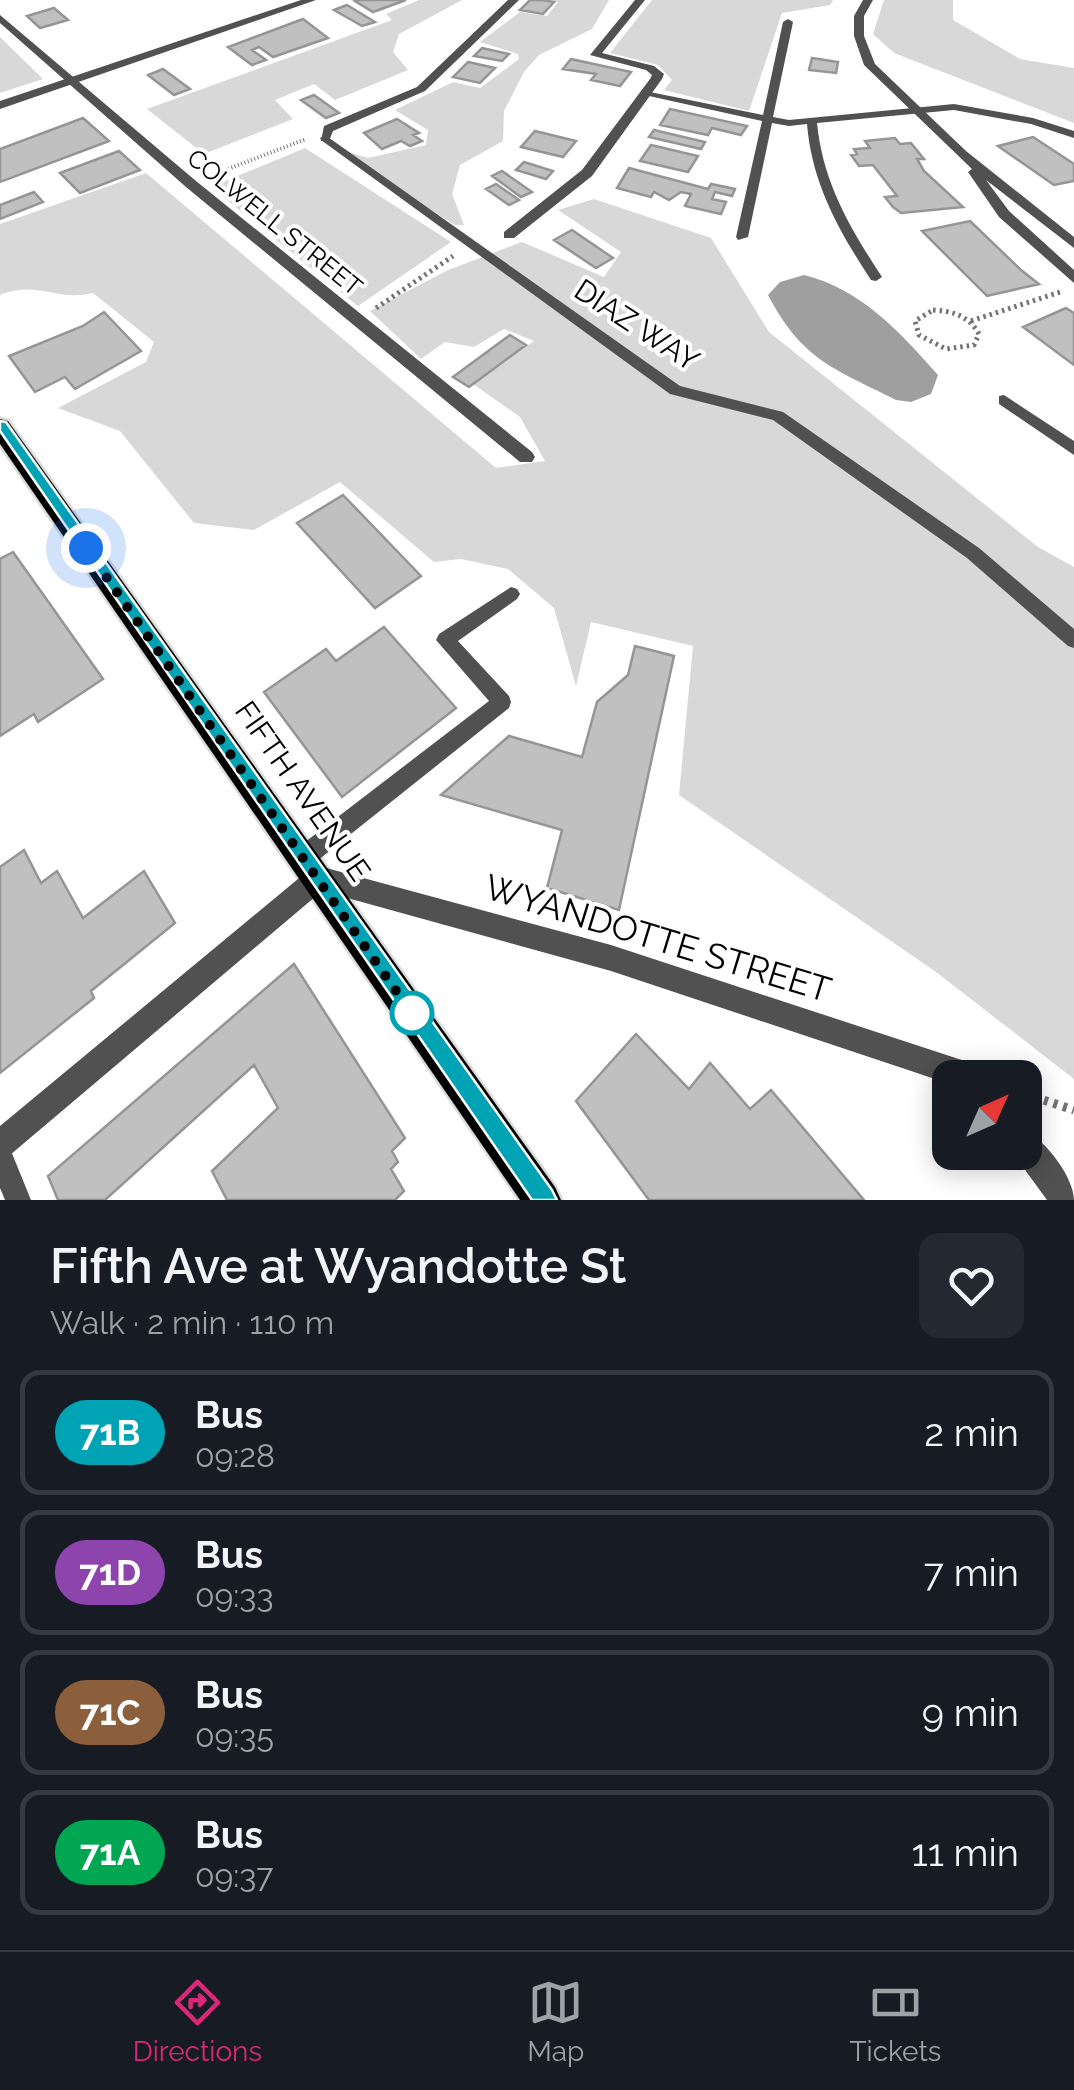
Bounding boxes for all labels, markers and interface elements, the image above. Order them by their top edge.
street label: COLWELL STREET [181,142,369,302]
street label: DIAZ WAY [568,272,706,379]
your location [61,523,111,573]
street label: FIFTH AVENUE [228,694,378,888]
street label: WYANDOTTE STREET [480,866,836,1010]
unlabelled marker [391,992,433,1034]
north arrow [932,1060,1042,1170]
map controls [932,1060,1042,1170]
button: heart [919,1233,1024,1338]
text: Fifth Ave at Wyandotte St [50,1238,626,1294]
text: Walk · 2 min · 110 m [50,1304,334,1341]
text: Bus [195,1392,263,1437]
text: 2 min [924,1410,1019,1455]
text: 71B [80,1412,140,1453]
text: 09:28 [195,1437,275,1474]
text: Bus [195,1532,263,1577]
text: 7 min [924,1550,1019,1595]
text: 71D [79,1552,141,1593]
text: 09:33 [195,1577,274,1614]
text: Bus [195,1672,263,1717]
text: 9 min [922,1690,1019,1735]
text: 71C [80,1692,140,1733]
text: 09:35 [195,1717,274,1754]
text: Bus [195,1812,263,1857]
text: 11 min [911,1830,1019,1875]
text: 71A [80,1832,140,1873]
text: 09:37 [195,1857,273,1894]
tab: Directions [133,1975,262,2068]
tab: Map [527,1975,584,2068]
tab: Tickets [849,1975,941,2068]

